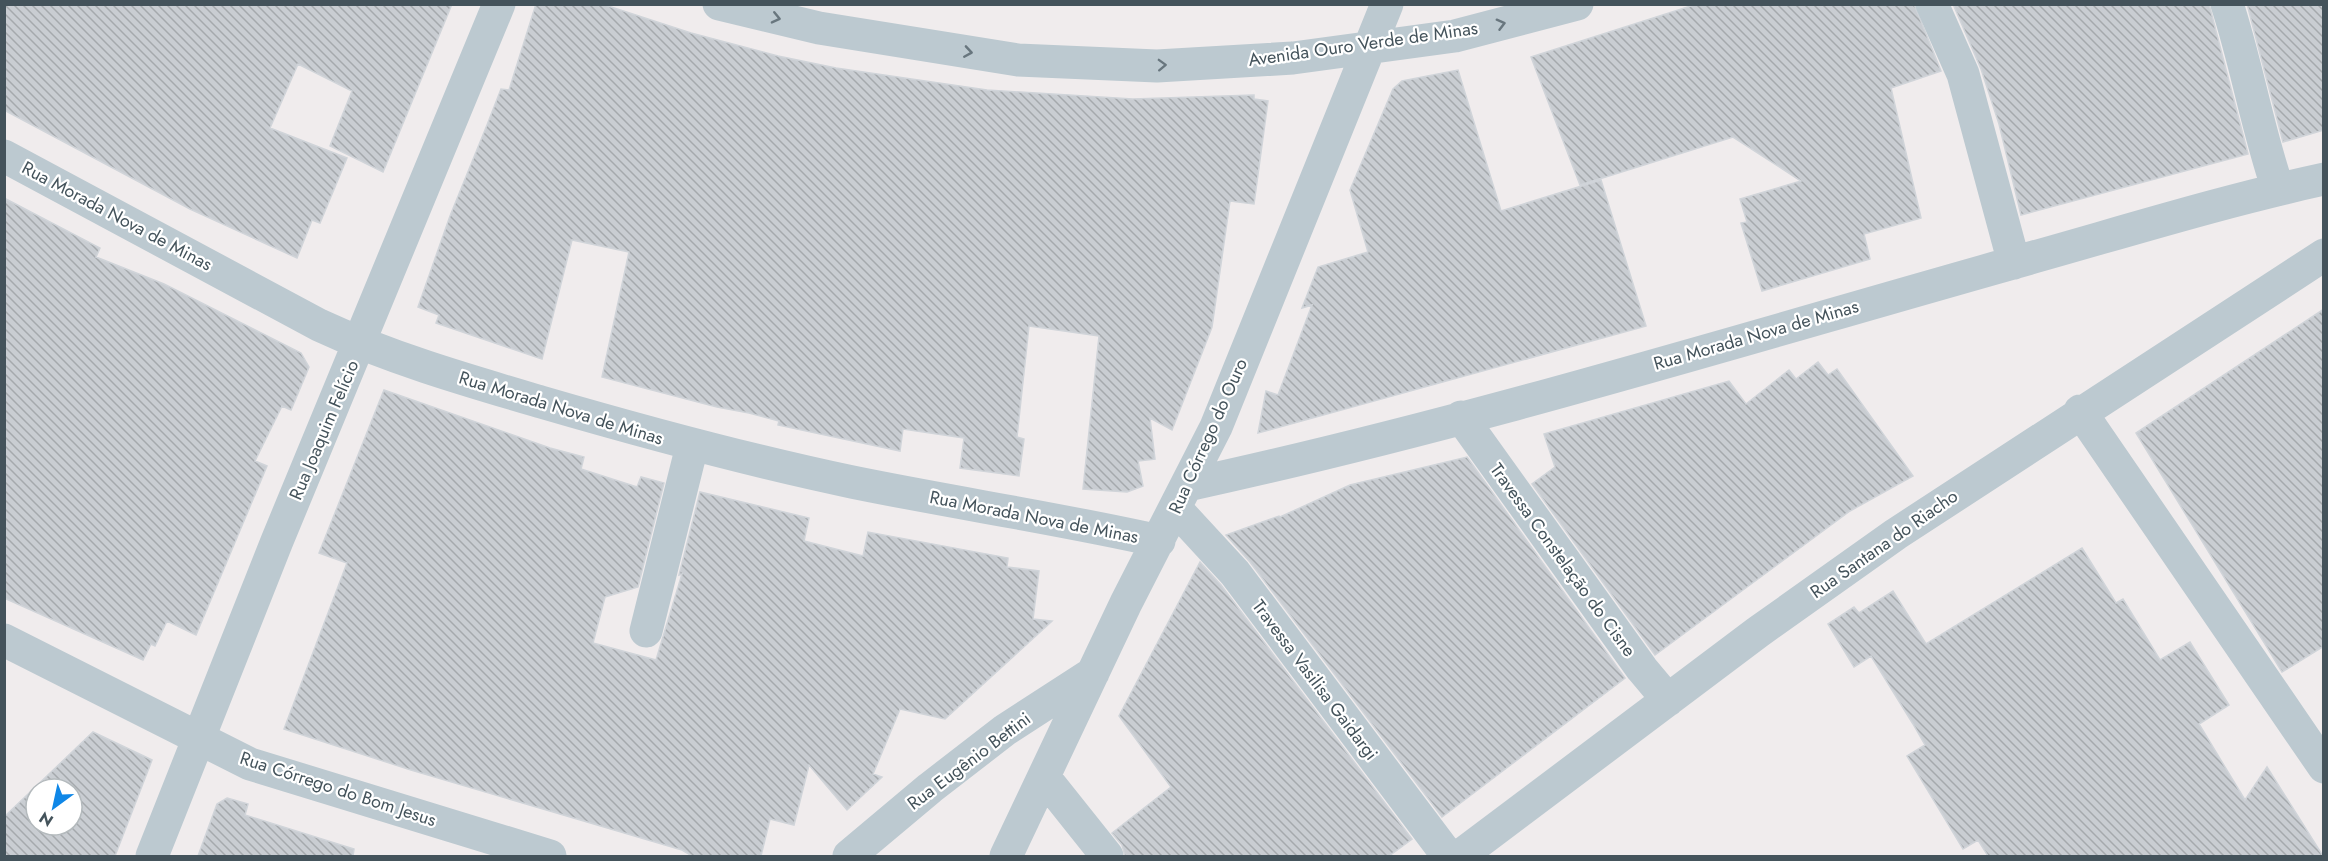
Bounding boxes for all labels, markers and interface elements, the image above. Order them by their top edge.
one-way arrow [771,11,781,24]
street label: Avenida Ouro Verde de Minas [1247,15,1479,73]
one-way arrow [1496,19,1506,32]
one-way arrow [963,45,973,58]
one-way arrow [1158,59,1167,72]
street label: Rua Morada Nova de Minas [17,155,217,277]
street label: Rua Morada Nova de Minas [1650,293,1862,377]
street label: Rua Córrego do Ouro [1162,354,1254,518]
street label: Rua Joaquim Felício [283,356,365,504]
street label: Rua Morada Nova de Minas [456,365,666,451]
street label: Travessa Constelação do Cisne [1484,458,1642,662]
street label: Rua Santana do Riacho [1805,483,1963,605]
street label: Rua Morada Nova de Minas [927,484,1141,550]
street label: Travessa Vasilisa Gaidargi [1246,594,1384,766]
street label: Rua Eugênio Bettini [902,706,1036,816]
street label: Rua Córrego do Bom Jesus [237,745,439,833]
north arrow [24,777,84,837]
text: N [35,806,58,832]

